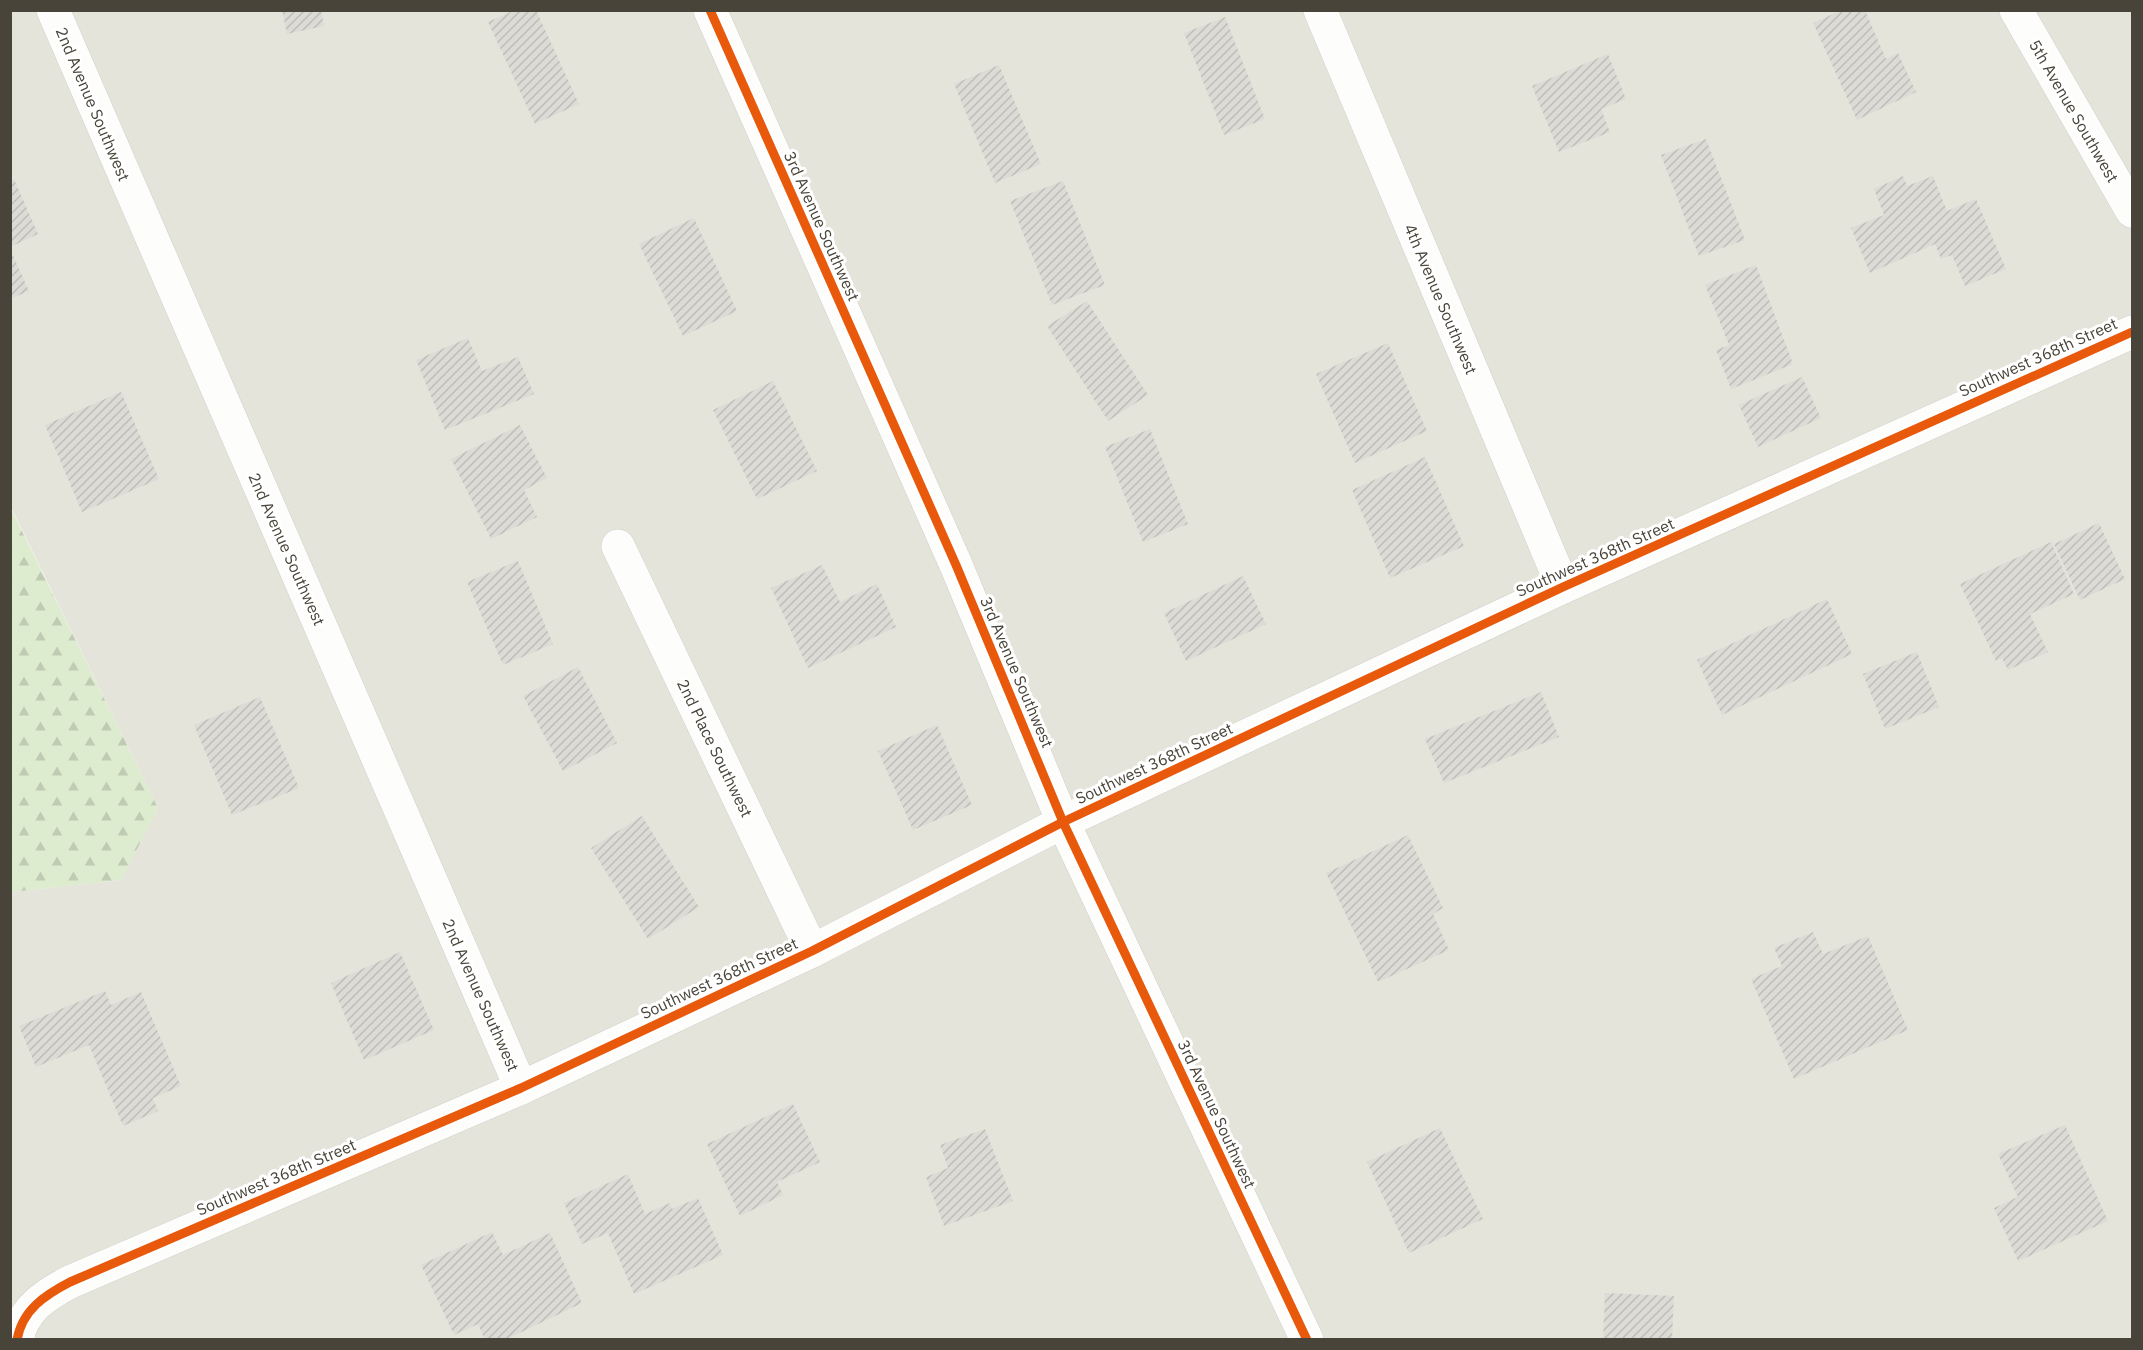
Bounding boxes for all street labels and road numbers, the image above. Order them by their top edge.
street label: 2nd Avenue Southwest [52,24,134,184]
street label: 5th Avenue Southwest [2025,36,2123,186]
street label: 3rd Avenue Southwest [780,148,864,304]
street label: 4th Avenue Southwest [1400,221,1482,377]
street label: Southwest 368th Street [1956,313,2120,401]
street label: 2nd Avenue Southwest [244,469,330,629]
street label: Southwest 368th Street [1513,513,1677,601]
street label: 3rd Avenue Southwest [976,594,1058,750]
street label: 2nd Place Southwest [673,676,757,820]
street label: Southwest 368th Street [1072,718,1236,808]
street label: 2nd Avenue Southwest [438,915,524,1075]
street label: Southwest 368th Street [637,933,801,1023]
street label: 3rd Avenue Southwest [1174,1036,1260,1192]
street label: Southwest 368th Street [193,1134,359,1220]

